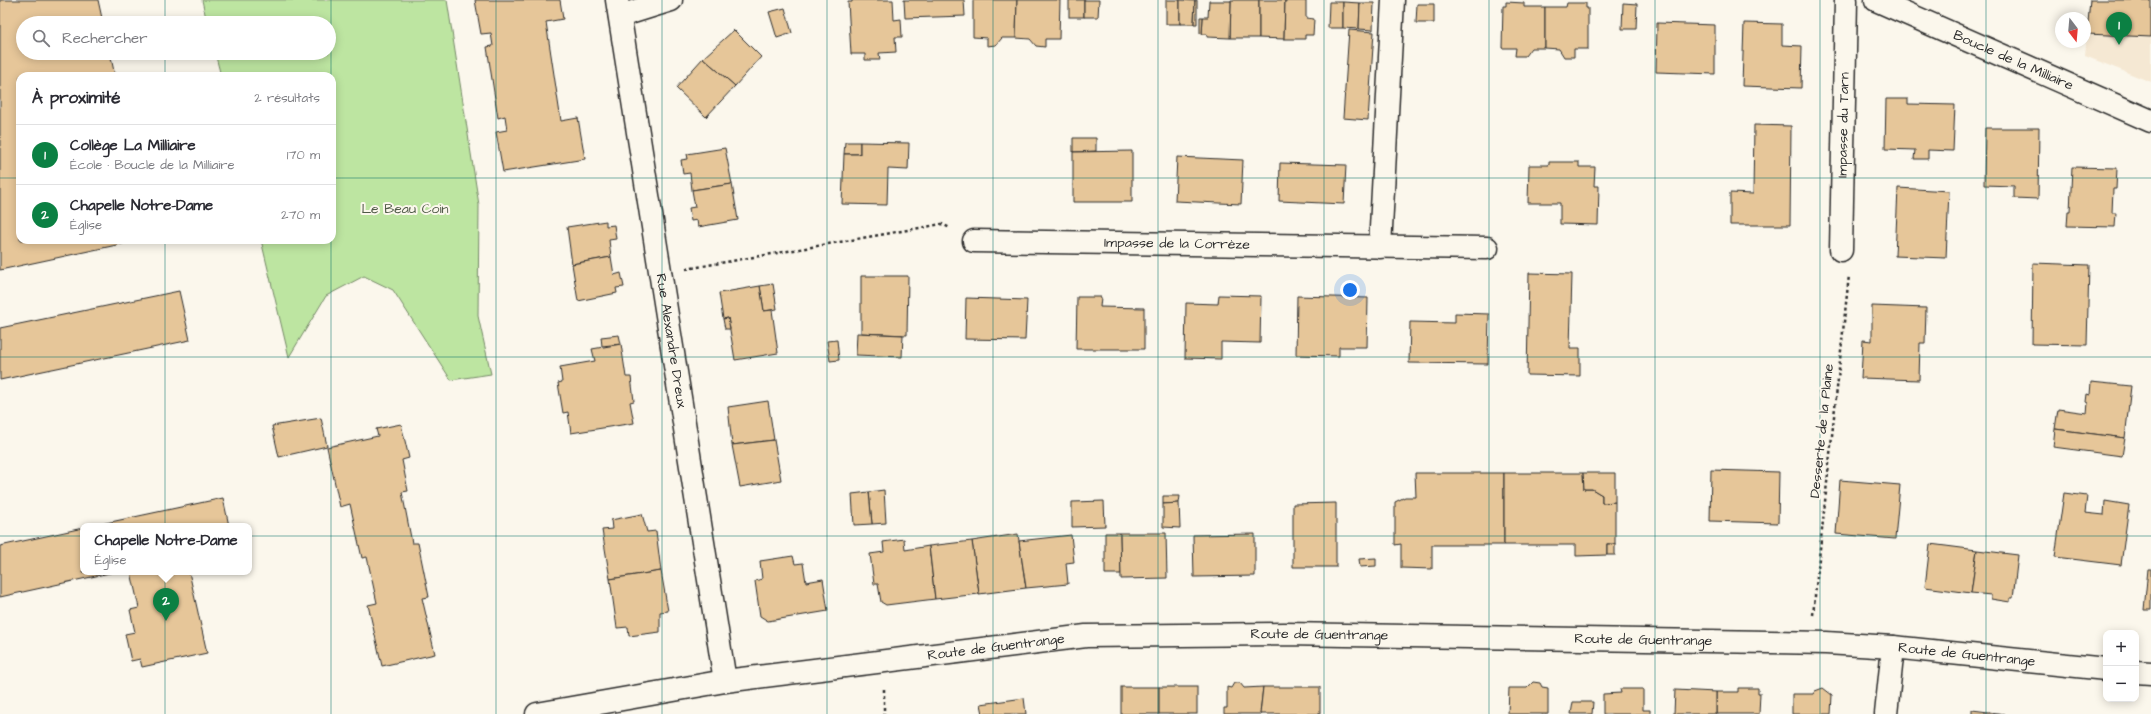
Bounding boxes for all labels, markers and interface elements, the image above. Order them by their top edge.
north arrow [2055,12,2091,48]
pin: 1 [2106,12,2132,45]
search box [16,16,336,60]
street label: Boucle de la Milliaire [1950,25,2077,96]
icon: search [30,27,52,49]
text: Rechercher [62,28,147,49]
street label: Impasse du Tarn [1832,72,1855,178]
text: À proximité [32,86,121,110]
text: 2 résultats [254,89,320,107]
text: Collège La Milliaire [70,135,196,156]
text: 1 [44,146,46,164]
text: 170 m [287,146,320,164]
text: École · Boucle de la Milliaire [70,156,235,174]
text: Chapelle Notre-Dame [70,195,213,216]
park label: Le Beau Coin [361,199,449,219]
text: 2 [41,206,49,224]
text: 270 m [281,206,320,224]
text: Église [70,216,102,234]
street label: Impasse de la Corrèze [1104,233,1250,255]
street label: Rue Alexandre Dreux [651,272,692,410]
your location [1340,280,1360,300]
street label: Desserte de la Plaine [1805,362,1839,499]
popup [80,523,252,575]
text: Chapelle Notre-Dame [94,530,238,551]
text: Église [94,551,126,569]
pin: 2 [153,588,179,621]
street label: Route de Guentrange [1250,624,1389,646]
street label: Route de Guentrange [926,629,1066,666]
street label: Route de Guentrange [1574,629,1713,651]
map controls [2103,630,2139,702]
button: + [2103,630,2139,666]
street label: Route de Guentrange [1897,638,2037,672]
button: − [2103,666,2139,702]

